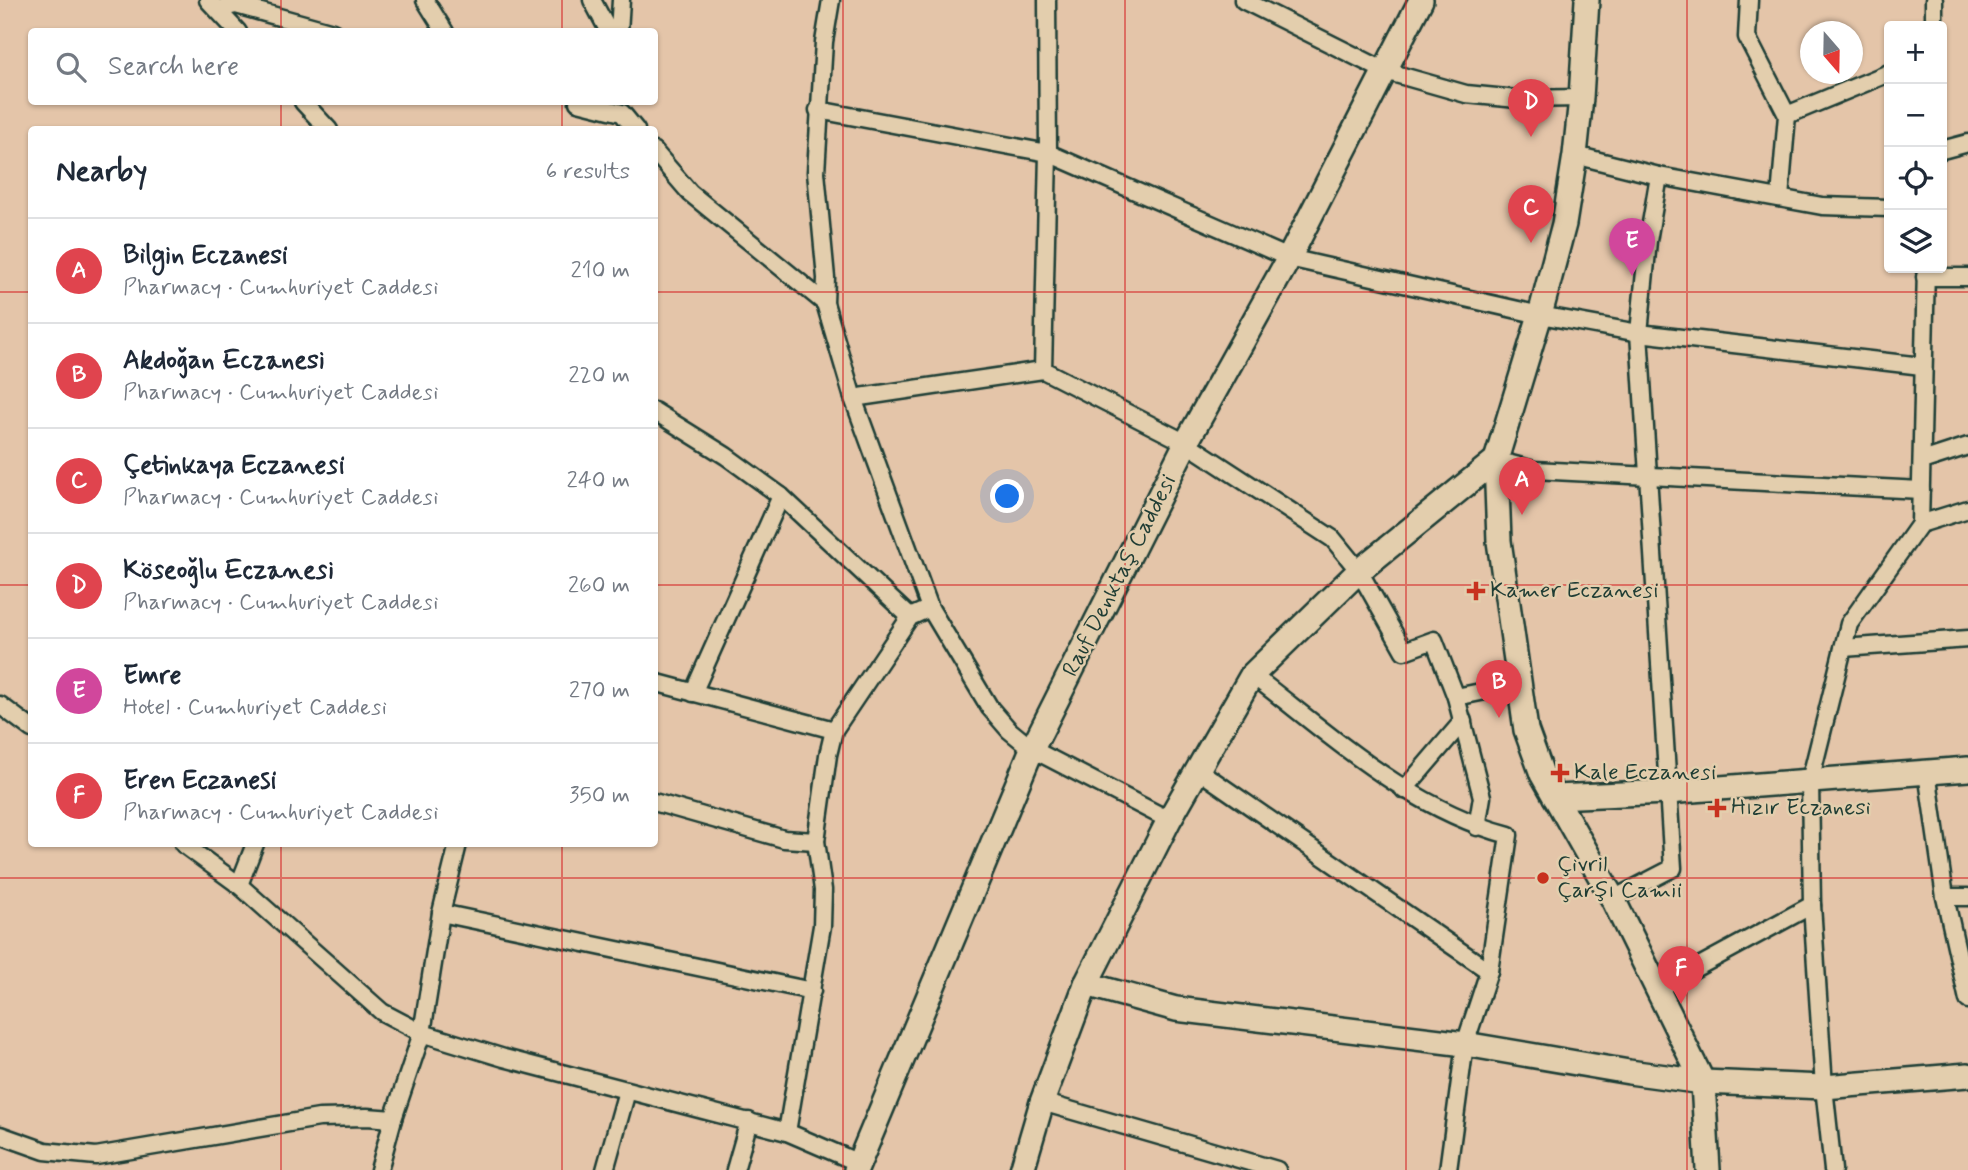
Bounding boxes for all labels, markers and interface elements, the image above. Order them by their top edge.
north arrow [1800,21,1863,84]
map controls [1884,21,1947,273]
button: + [1884,21,1947,84]
search box [28,28,658,105]
icon: search [52,48,90,86]
text: Search here [108,50,239,84]
pin: D [1508,79,1554,137]
button: − [1884,84,1947,147]
button: locate [1884,147,1947,210]
text: Nearby [56,152,147,191]
text: 6 results [546,157,630,187]
pin: C [1508,185,1554,243]
button: layers [1884,210,1947,273]
pin: E [1609,218,1655,276]
text: Bilgin Eczanesi [123,239,288,273]
text: A [71,256,87,286]
text: 210 m [570,256,630,286]
text: Pharmacy · Cumhuriyet Caddesi [123,273,439,303]
text: Akdoğan Eczanesi [123,344,325,378]
text: B [72,361,86,391]
text: 220 m [568,361,630,391]
text: Pharmacy · Cumhuriyet Caddesi [123,378,439,408]
text: Çetinkaya Eczanesi [123,449,345,483]
pin: A [1499,457,1545,515]
text: C [71,466,87,496]
text: 240 m [566,466,630,496]
street label: Rauf Denktaş Caddesi [1056,470,1184,682]
your location [990,479,1024,513]
text: Pharmacy · Cumhuriyet Caddesi [123,483,439,513]
text: Köseoğlu Eczanesi [123,554,334,588]
text: D [71,571,87,601]
text: 260 m [568,571,630,601]
place label: Kamer Eczanesi [1490,576,1659,606]
marker: Kamer Eczanesi [1468,583,1484,599]
text: Pharmacy · Cumhuriyet Caddesi [123,588,439,618]
text: Emre [123,659,181,693]
pin: B [1476,660,1522,718]
text: E [72,676,86,706]
text: 270 m [569,676,630,706]
text: Hotel · Cumhuriyet Caddesi [123,693,387,723]
place label: Kale Eczanesi [1574,758,1716,788]
text: Eren Eczanesi [123,764,277,798]
marker: Kale Eczanesi [1552,765,1568,781]
text: F [73,781,85,811]
text: 350 m [569,781,630,811]
place label: Hızır Eczanesi [1731,793,1871,823]
text: Pharmacy · Cumhuriyet Caddesi [123,798,439,828]
marker: Hızır Eczanesi [1709,800,1725,816]
place label: Çivril Çarşı Camii [1557,850,1682,906]
marker: Çivril Çarşı Camii [1535,870,1551,886]
pin: F [1658,946,1704,1004]

